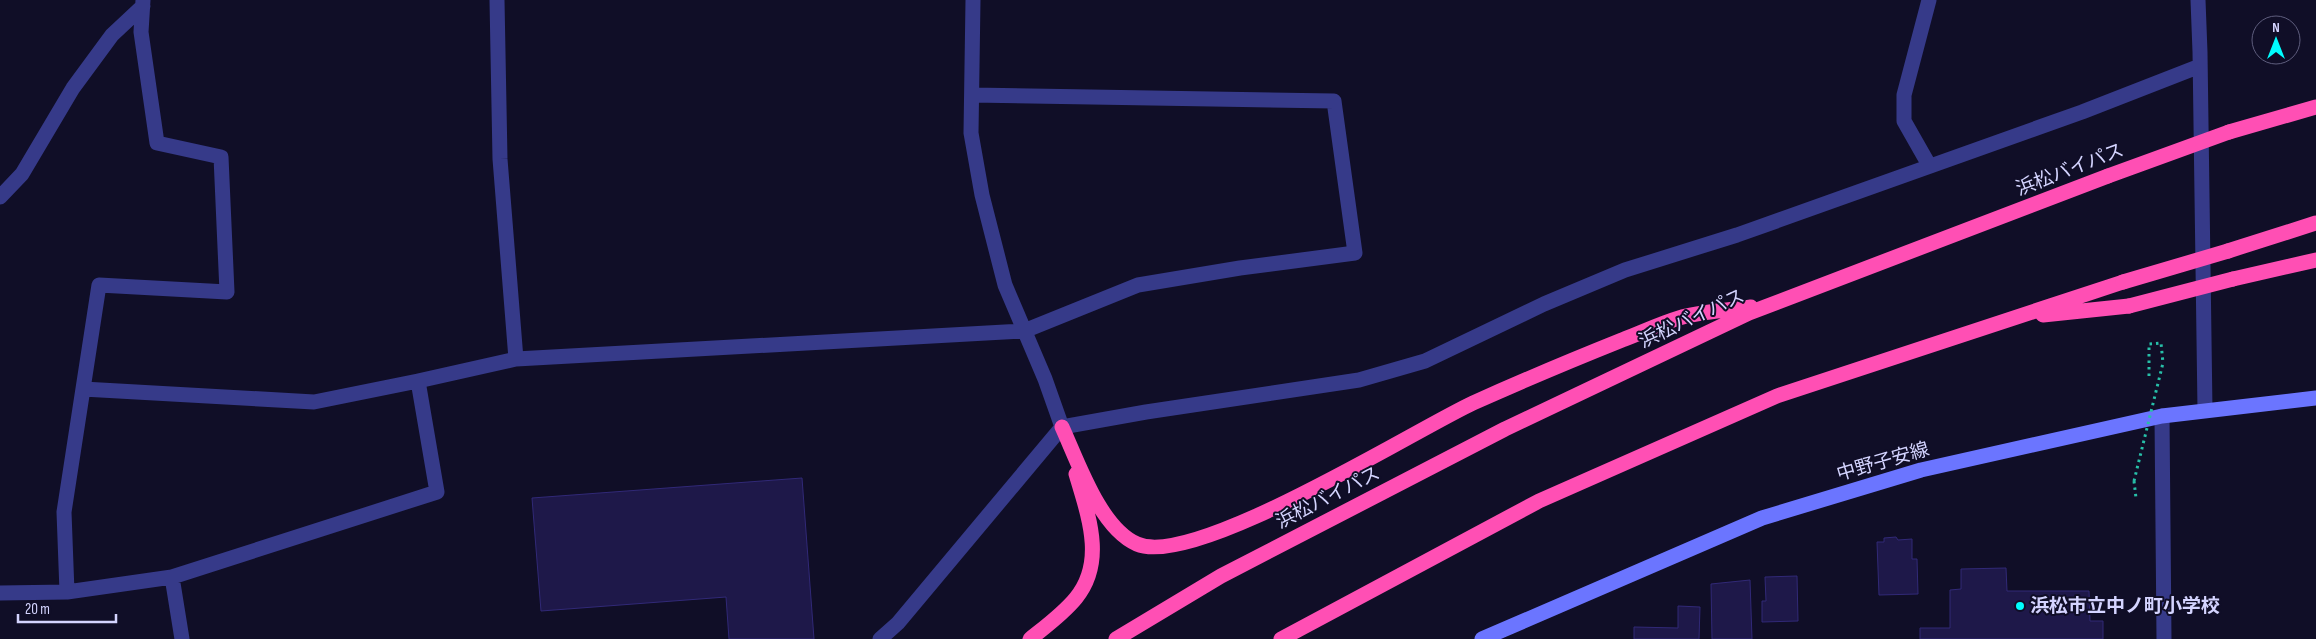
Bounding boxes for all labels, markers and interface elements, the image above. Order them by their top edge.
north arrow [2251,15,2301,65]
text: N [2272,19,2280,36]
street label: 浜松バイパス [2013,139,2127,201]
street label: 浜松バイパス [1636,285,1748,353]
street label: 中野子安線 [1834,438,1932,486]
street label: 浜松バイパス [1272,462,1384,534]
scale bar [18,592,115,624]
place label: 浜松市立中ノ町小学校 [2030,595,2220,618]
text: 20 m [25,600,50,619]
marker: 浜松市立中ノ町小学校 [2014,600,2026,612]

